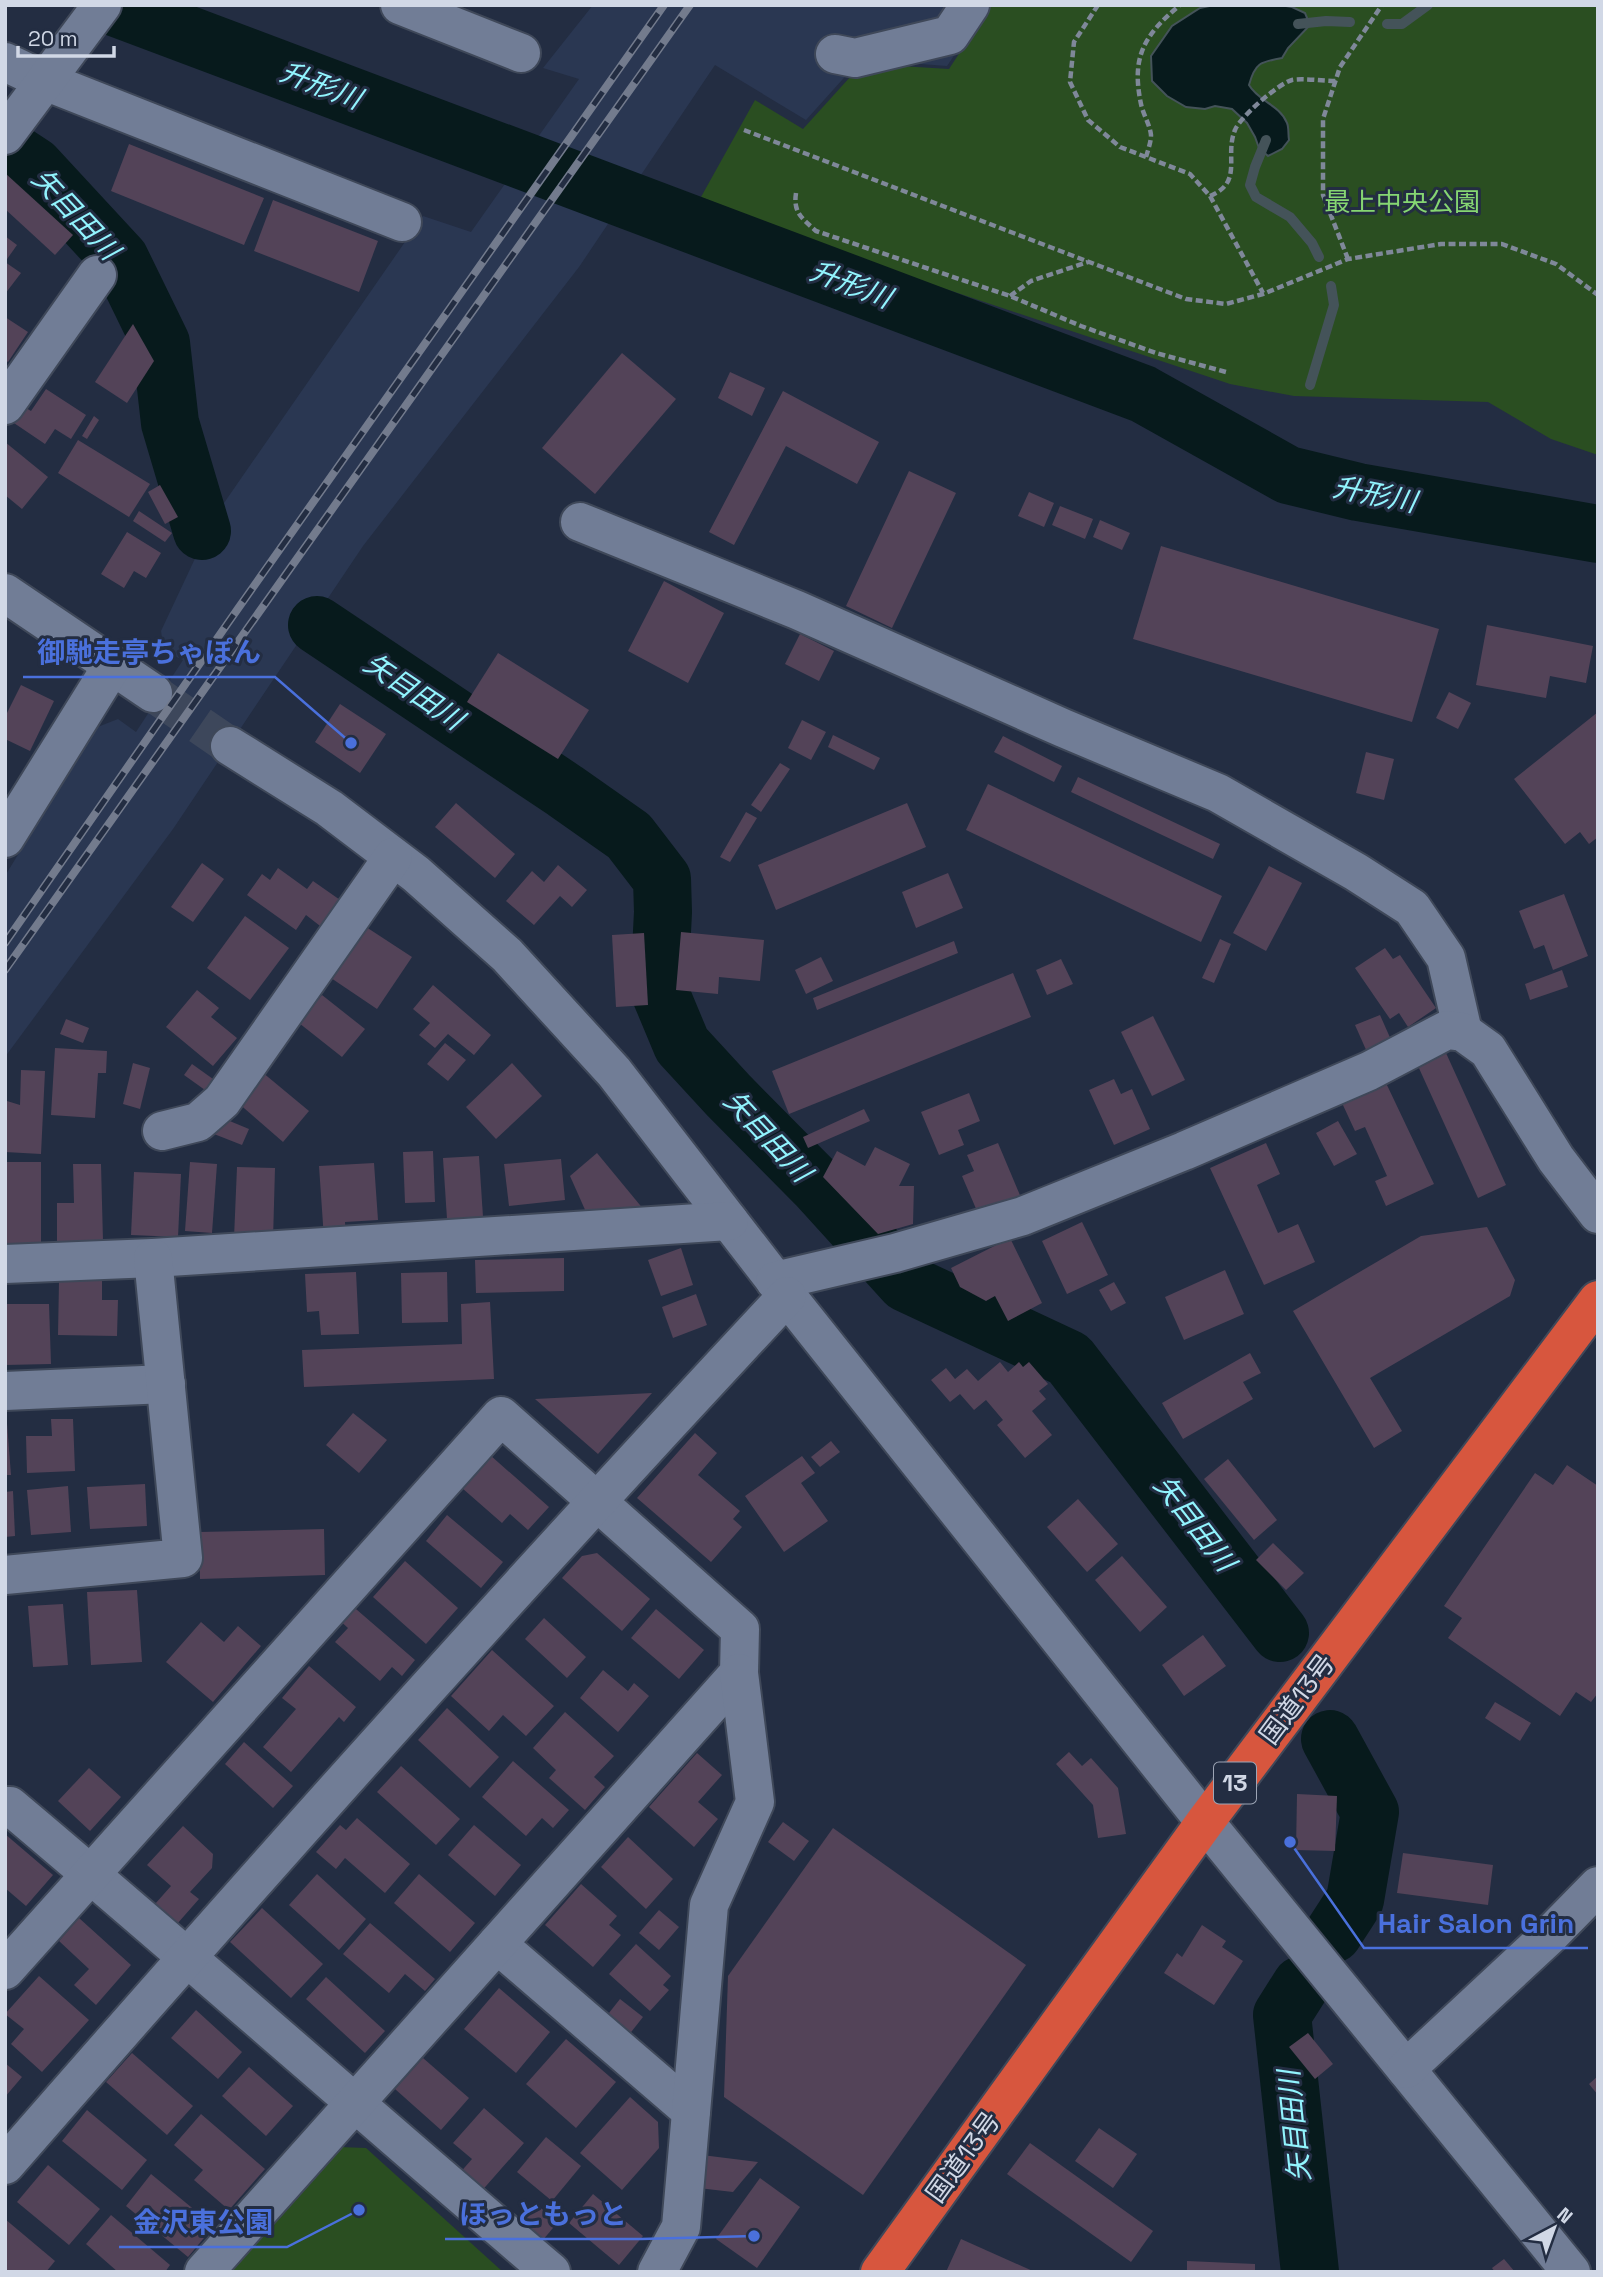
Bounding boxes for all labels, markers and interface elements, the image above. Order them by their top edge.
scale bar [18,14,114,58]
text: 20 m [28,25,78,52]
water label: 升形川 [275,53,369,118]
water label: 矢目田川 [25,161,129,269]
park label: 最上中央公園 [1324,185,1480,219]
water label: 升形川 [805,252,899,317]
water label: 升形川 [1330,468,1423,520]
callout: 御馳走亭ちゃぽん [23,628,275,677]
text: 御馳走亭ちゃぽん [37,634,261,670]
water label: 矢目田川 [358,645,473,739]
water label: 矢目田川 [717,1083,821,1191]
water label: 矢目田川 [1146,1468,1246,1581]
street label: 国道13号 [1252,1647,1342,1751]
road number: 13 [1214,1763,1256,1804]
callout: Hair Salon Grin [1364,1899,1588,1948]
text: Hair Salon Grin [1378,1905,1574,1941]
water label: 矢目田川 [1270,2065,1318,2184]
street label: 国道13号 [919,2105,1007,2209]
callout: ほっともっと [445,2190,641,2239]
north arrow [1519,2193,1589,2263]
text: ほっともっと [459,2196,627,2232]
callout: 金沢東公園 [119,2198,287,2247]
text: N [1552,2202,1578,2229]
text: 金沢東公園 [133,2204,273,2240]

